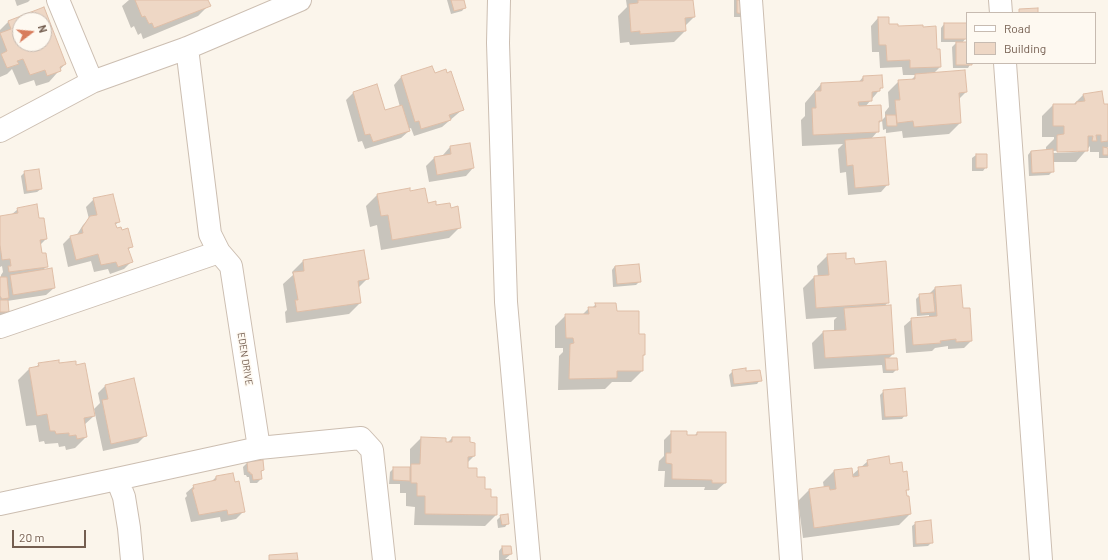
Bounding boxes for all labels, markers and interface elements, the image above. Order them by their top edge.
north arrow [12,12,52,52]
legend [966,12,1096,64]
text: Road [1004,21,1031,35]
text: N [36,24,50,34]
text: Building [1004,41,1046,55]
street label: EDEN DRIVE [235,332,255,386]
scale bar [14,522,88,548]
text: 20 m [19,530,45,544]

